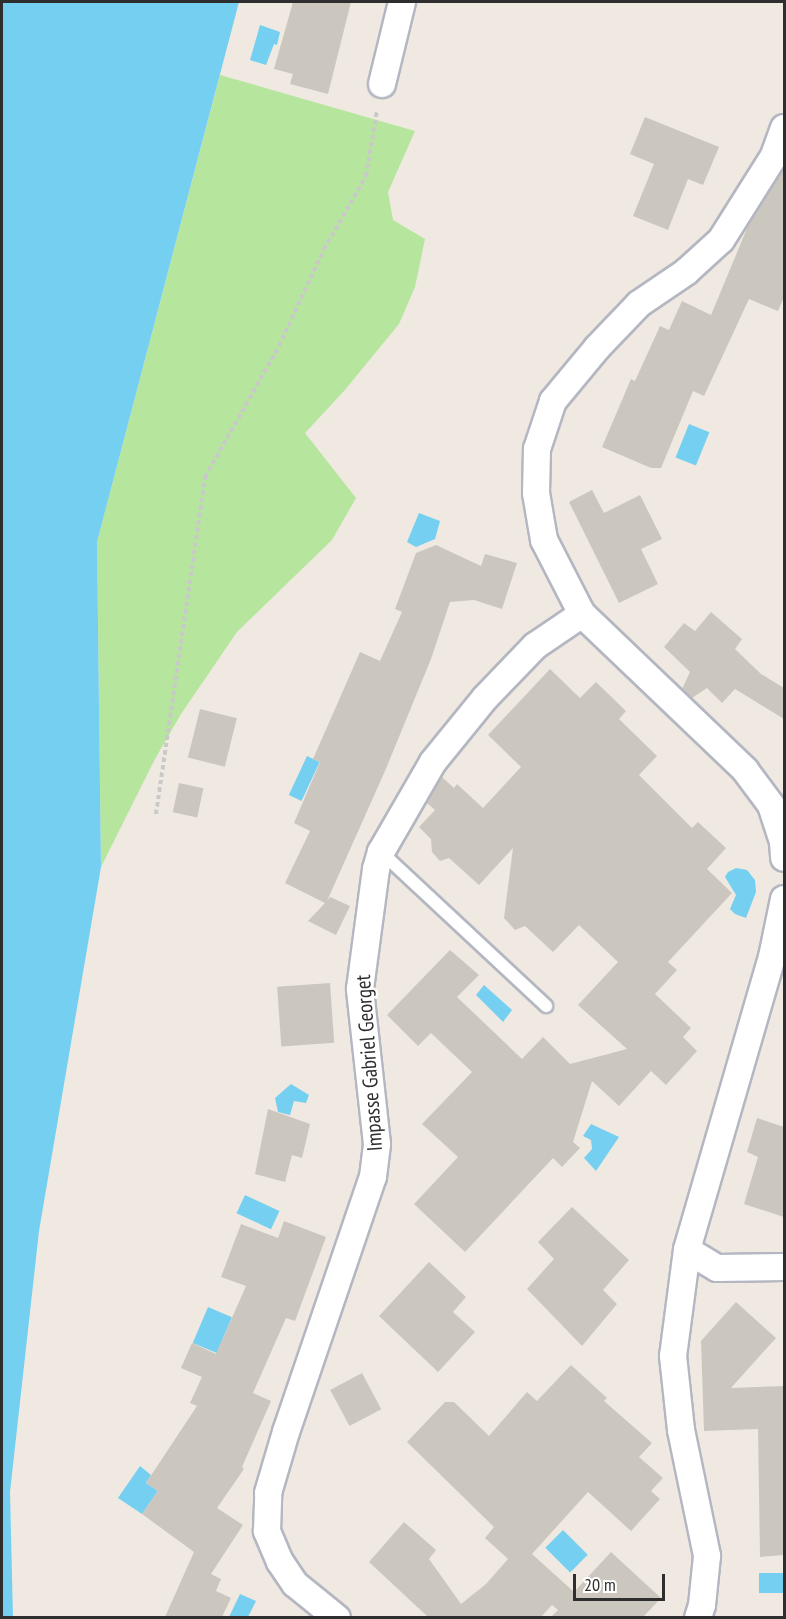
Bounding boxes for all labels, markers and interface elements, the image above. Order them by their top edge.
street label: Impasse Gabriel Georget [350,974,388,1152]
scale bar [576,1562,668,1600]
text: 20 m [584,1573,616,1596]

